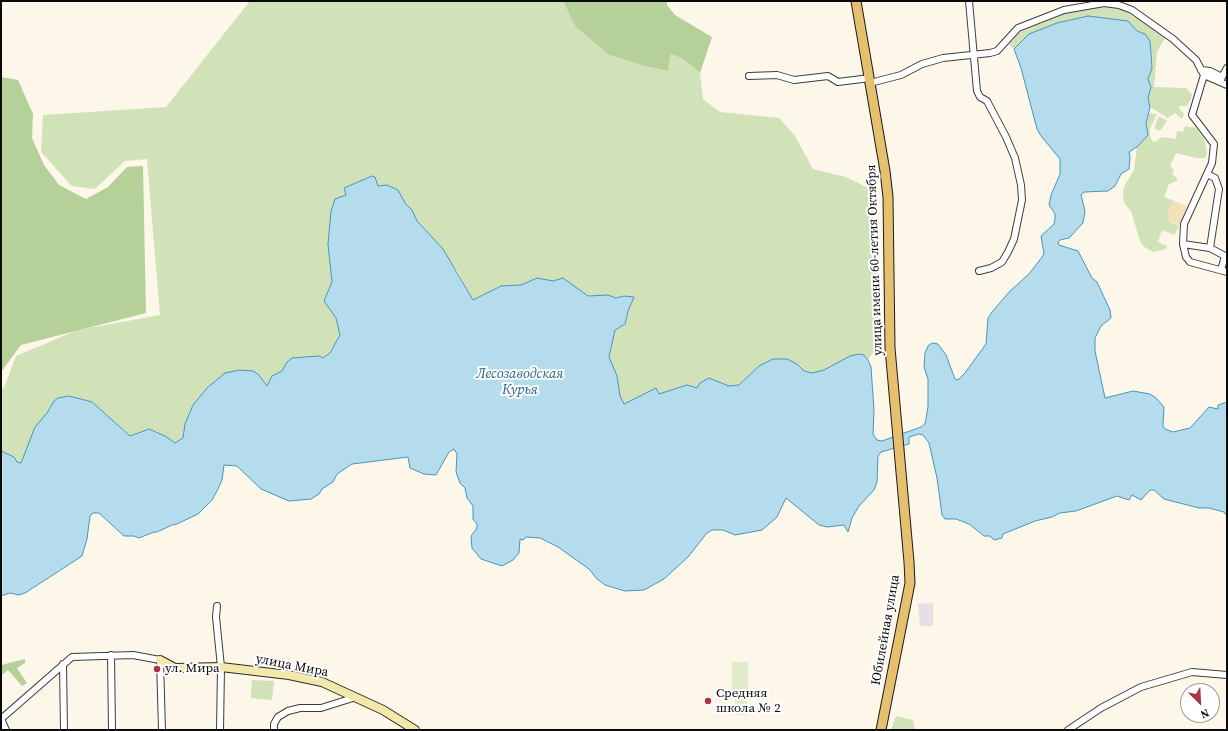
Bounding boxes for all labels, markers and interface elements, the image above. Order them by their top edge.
street label: улица имени 60-летия Октября [864,164,886,356]
water label: Лесозаводская Курья [477,366,563,398]
street label: Юбилейная улица [869,573,903,687]
street label: улица Мира [254,651,330,681]
place label: ул. Мира [165,661,220,677]
marker: ул. Мира [152,664,162,674]
north arrow [1180,683,1220,723]
place label: Средняя школа № 2 [716,686,781,717]
marker: Средняя школа № 2 [703,696,713,706]
text: N [1198,705,1211,722]

